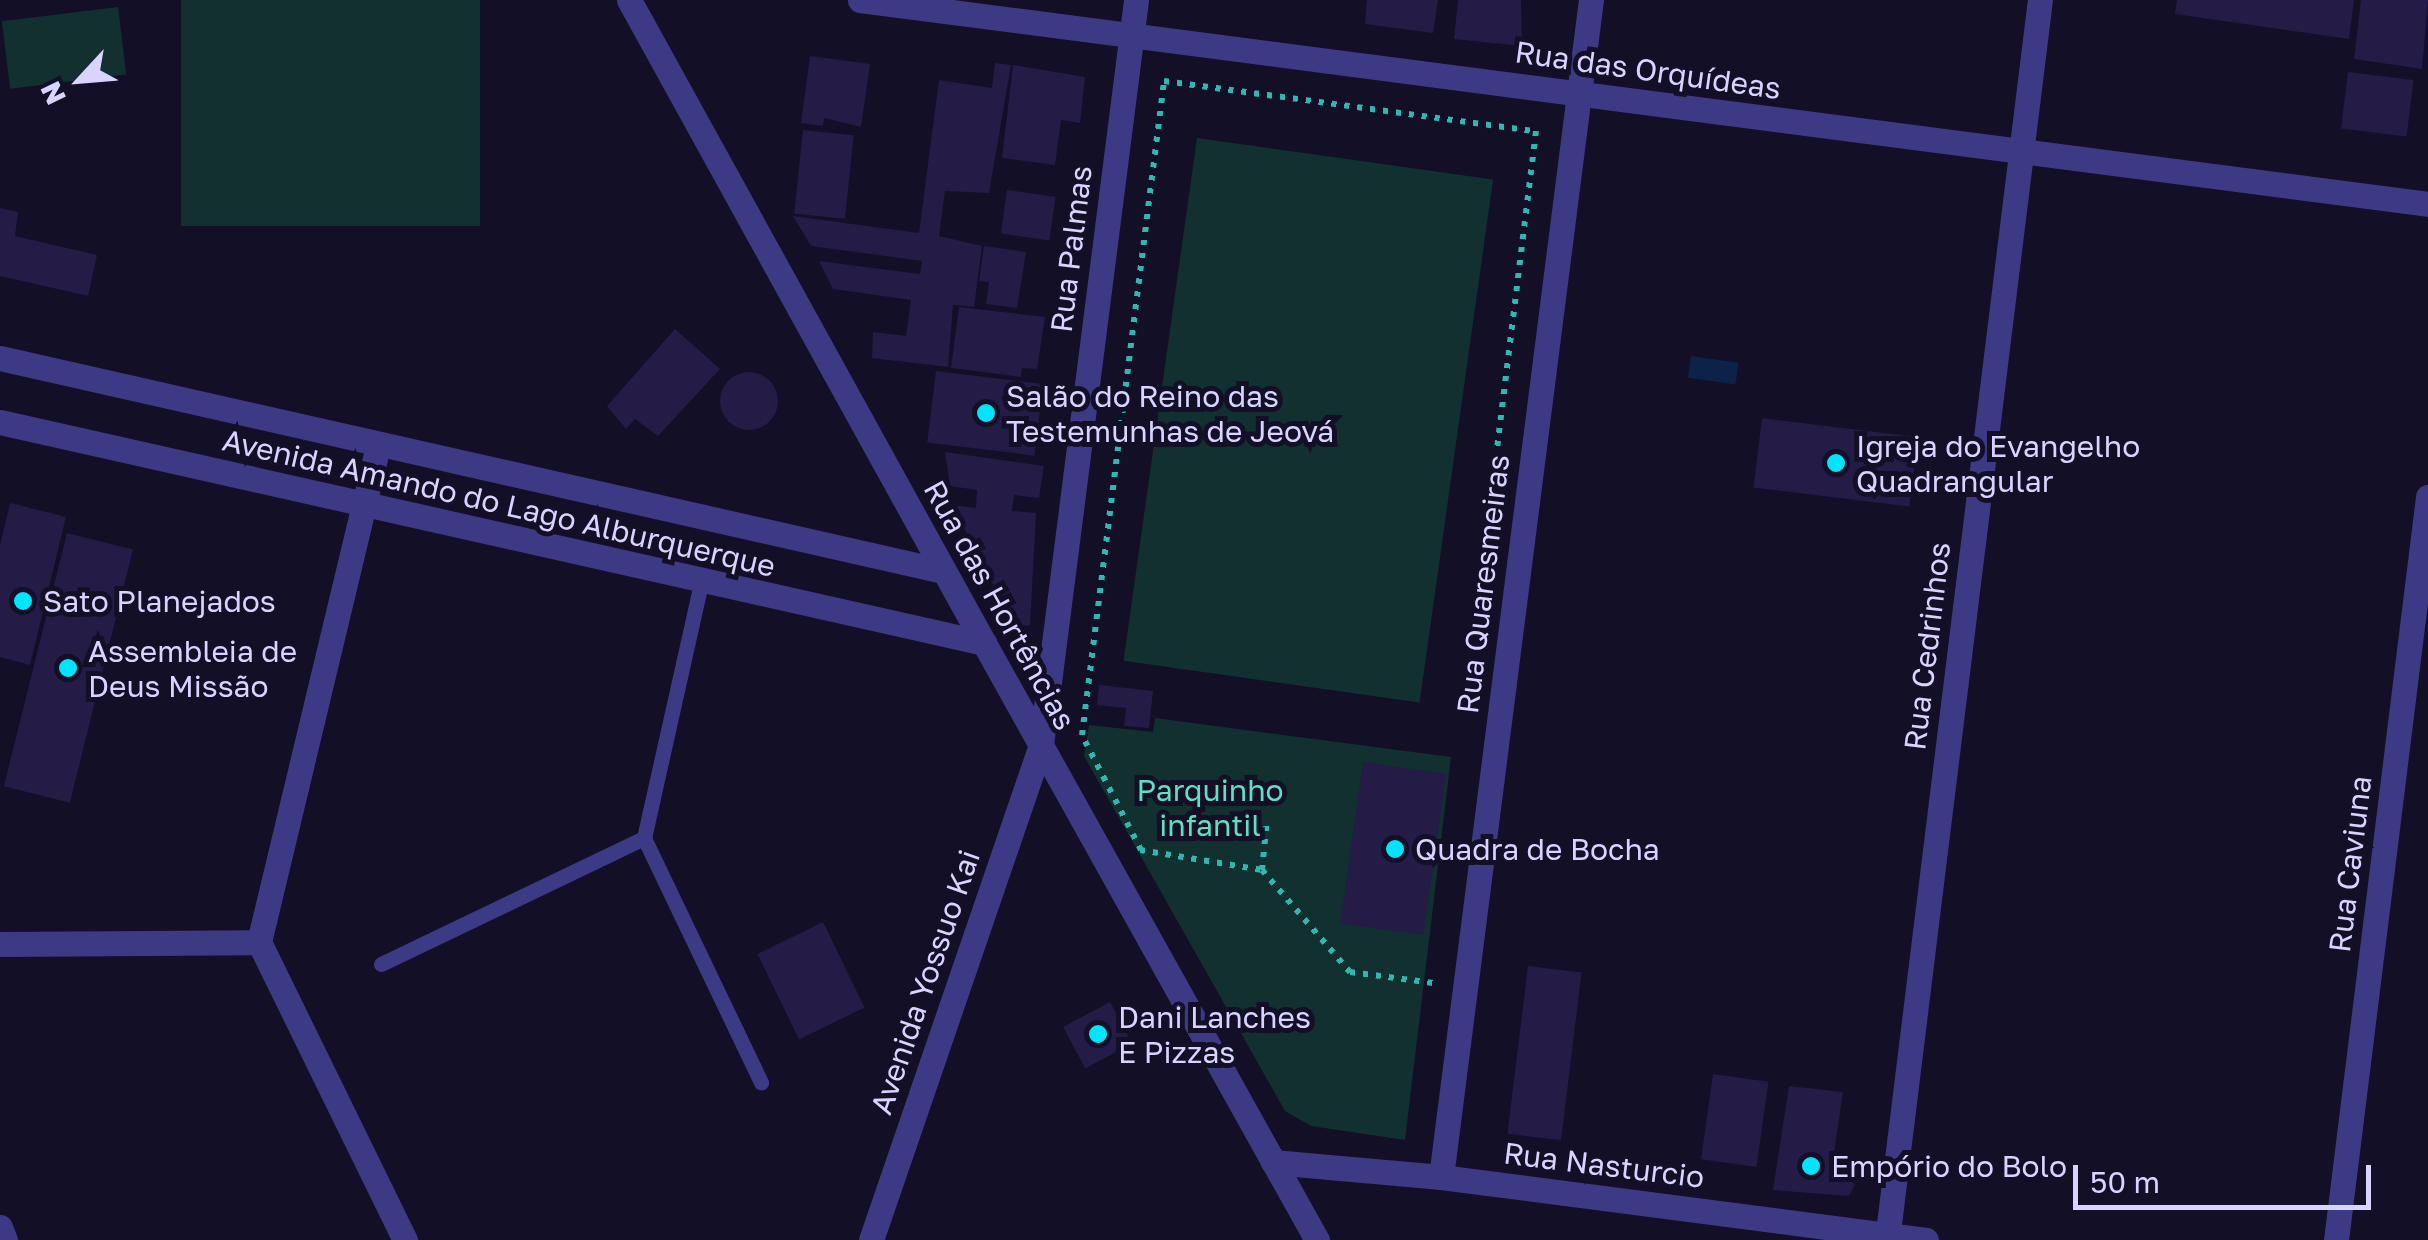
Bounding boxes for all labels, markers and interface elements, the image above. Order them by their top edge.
north arrow [30,30,130,130]
street label: Rua das Orquídeas [1513,34,1783,106]
text: N [33,77,72,110]
street label: Rua Palmas [1043,164,1099,334]
place label: Salão do Reino das Testemunhas de Jeová [1006,378,1334,448]
marker: Salão do Reino das Testemunhas de Jeová [975,402,997,424]
street label: Avenida Amando do Lago Alburquerque [219,422,779,584]
place label: Igreja do Evangelho Quadrangular [1856,428,2140,498]
street label: Rua Quaresmeiras [1449,452,1517,716]
marker: Igreja do Evangelho Quadrangular [1825,452,1847,474]
street label: Rua das Hortências [917,474,1083,736]
street label: Rua Cedrinhos [1896,540,1958,752]
place label: Sato Planejados [43,583,276,619]
marker: Sato Planejados [12,590,34,612]
place label: Assembleia de Deus Missão [88,633,297,704]
marker: Assembleia de Deus Missão [57,657,79,679]
park label: Parquinho infantil [1136,772,1284,842]
street label: Rua Caviuna [2321,774,2379,954]
place label: Quadra de Bocha [1415,831,1660,867]
marker: Quadra de Bocha [1384,838,1406,860]
street label: Avenida Yossuo Kai [863,845,987,1119]
place label: Dani Lanches E Pizzas [1118,999,1311,1070]
marker: Dani Lanches E Pizzas [1087,1023,1109,1045]
street label: Rua Nasturcio [1502,1135,1706,1195]
scale bar [2078,1145,2376,1207]
place label: Empório do Bolo [1831,1148,2067,1184]
marker: Empório do Bolo [1800,1155,1822,1177]
text: 50 m [2090,1164,2160,1200]

